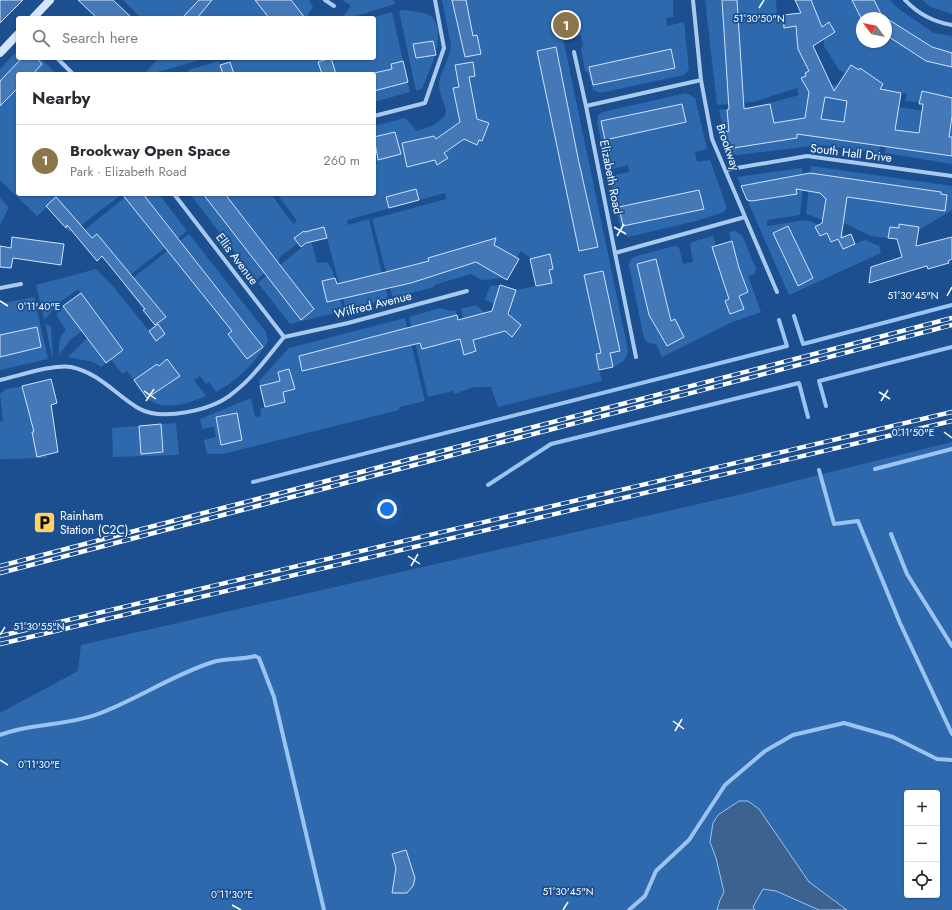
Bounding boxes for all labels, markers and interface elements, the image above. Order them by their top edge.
pin: 1 [553,10,579,40]
text: 51°30'50"N [733,11,785,26]
north arrow [856,12,892,48]
search box [16,16,376,60]
icon: search [30,27,52,49]
text: Search here [62,27,138,49]
text: Nearby [32,86,90,110]
street label: Brookway [712,121,745,173]
street label: Elizabeth Road [595,138,627,216]
street label: South Hall Drive [809,139,893,167]
text: Brookway Open Space [70,140,230,162]
text: 1 [42,151,48,170]
text: 260 m [323,151,360,170]
text: Park · Elizabeth Road [70,162,187,181]
street label: Ellis Avenue [211,229,263,289]
street label: Wilfred Avenue [332,287,414,323]
text: 51°30'45"N [887,288,939,303]
text: 0°11'40"E [18,299,60,314]
text: 0°11'50"E [892,425,934,440]
your location [377,499,397,519]
place label: Rainham Station (C2C) [60,507,128,539]
parking icon: Rainham Station (C2C) [32,510,58,536]
text: 51°30'55"N [14,619,64,634]
text: 0°11'30"E [18,757,60,772]
map controls [904,790,940,898]
button: + [904,790,940,826]
button: − [904,826,940,862]
button: locate [904,862,940,898]
text: 51°30'45"N [542,884,594,899]
text: 0°11'30"E [211,887,253,902]

